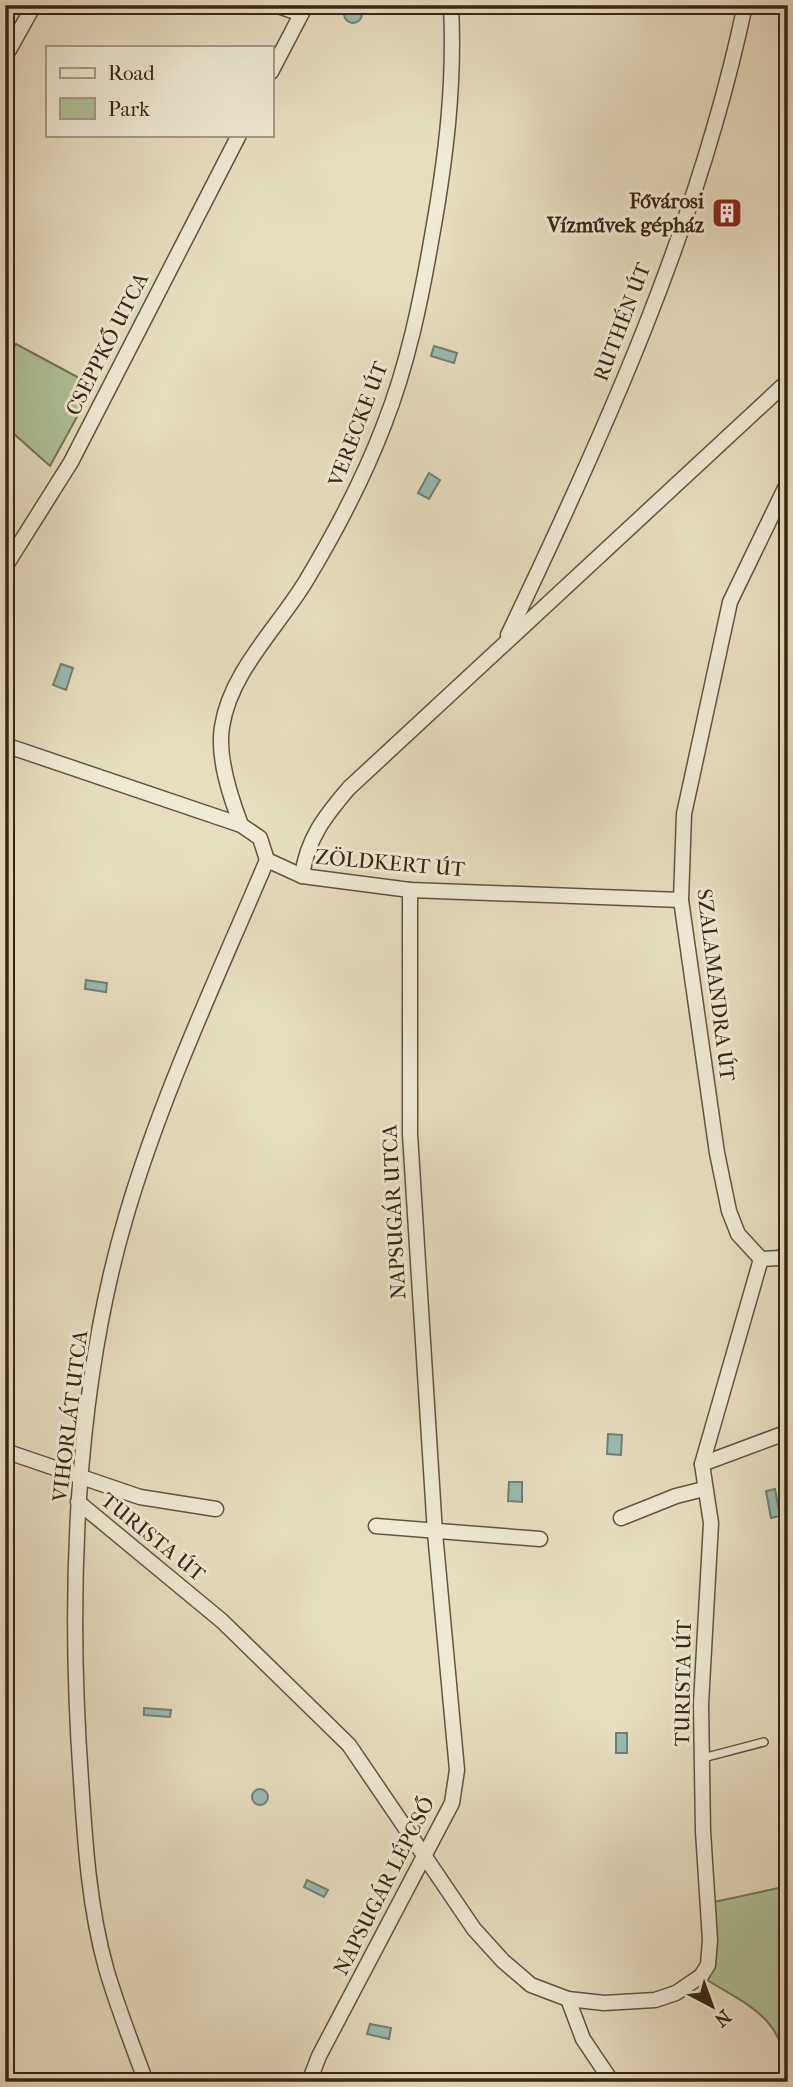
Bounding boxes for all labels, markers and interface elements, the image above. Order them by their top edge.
legend [46,46,273,136]
text: Road [108,61,155,85]
text: Park [108,97,150,121]
place label: Fővárosi Vízművek gépház [546,189,705,237]
building icon: Fővárosi Vízművek gépház [710,196,744,230]
street label: RUTHÉN ÚT [588,259,656,385]
street label: CSEPPKŐ UTCA [60,268,153,419]
street label: VERECKE ÚT [323,357,393,491]
street label: ZÖLDKERT ÚT [314,844,467,882]
street label: SZALAMANDRA ÚT [692,888,740,1083]
street label: NAPSUGÁR UTCA [377,1124,411,1300]
street label: VIHORLÁT UTCA [47,1328,92,1504]
street label: TURISTA ÚT [96,1488,210,1587]
street label: TURISTA ÚT [670,1619,696,1747]
street label: NAPSUGÁR LÉPCSŐ [328,1792,439,1979]
north arrow [678,1972,748,2042]
text: N [709,2005,735,2031]

